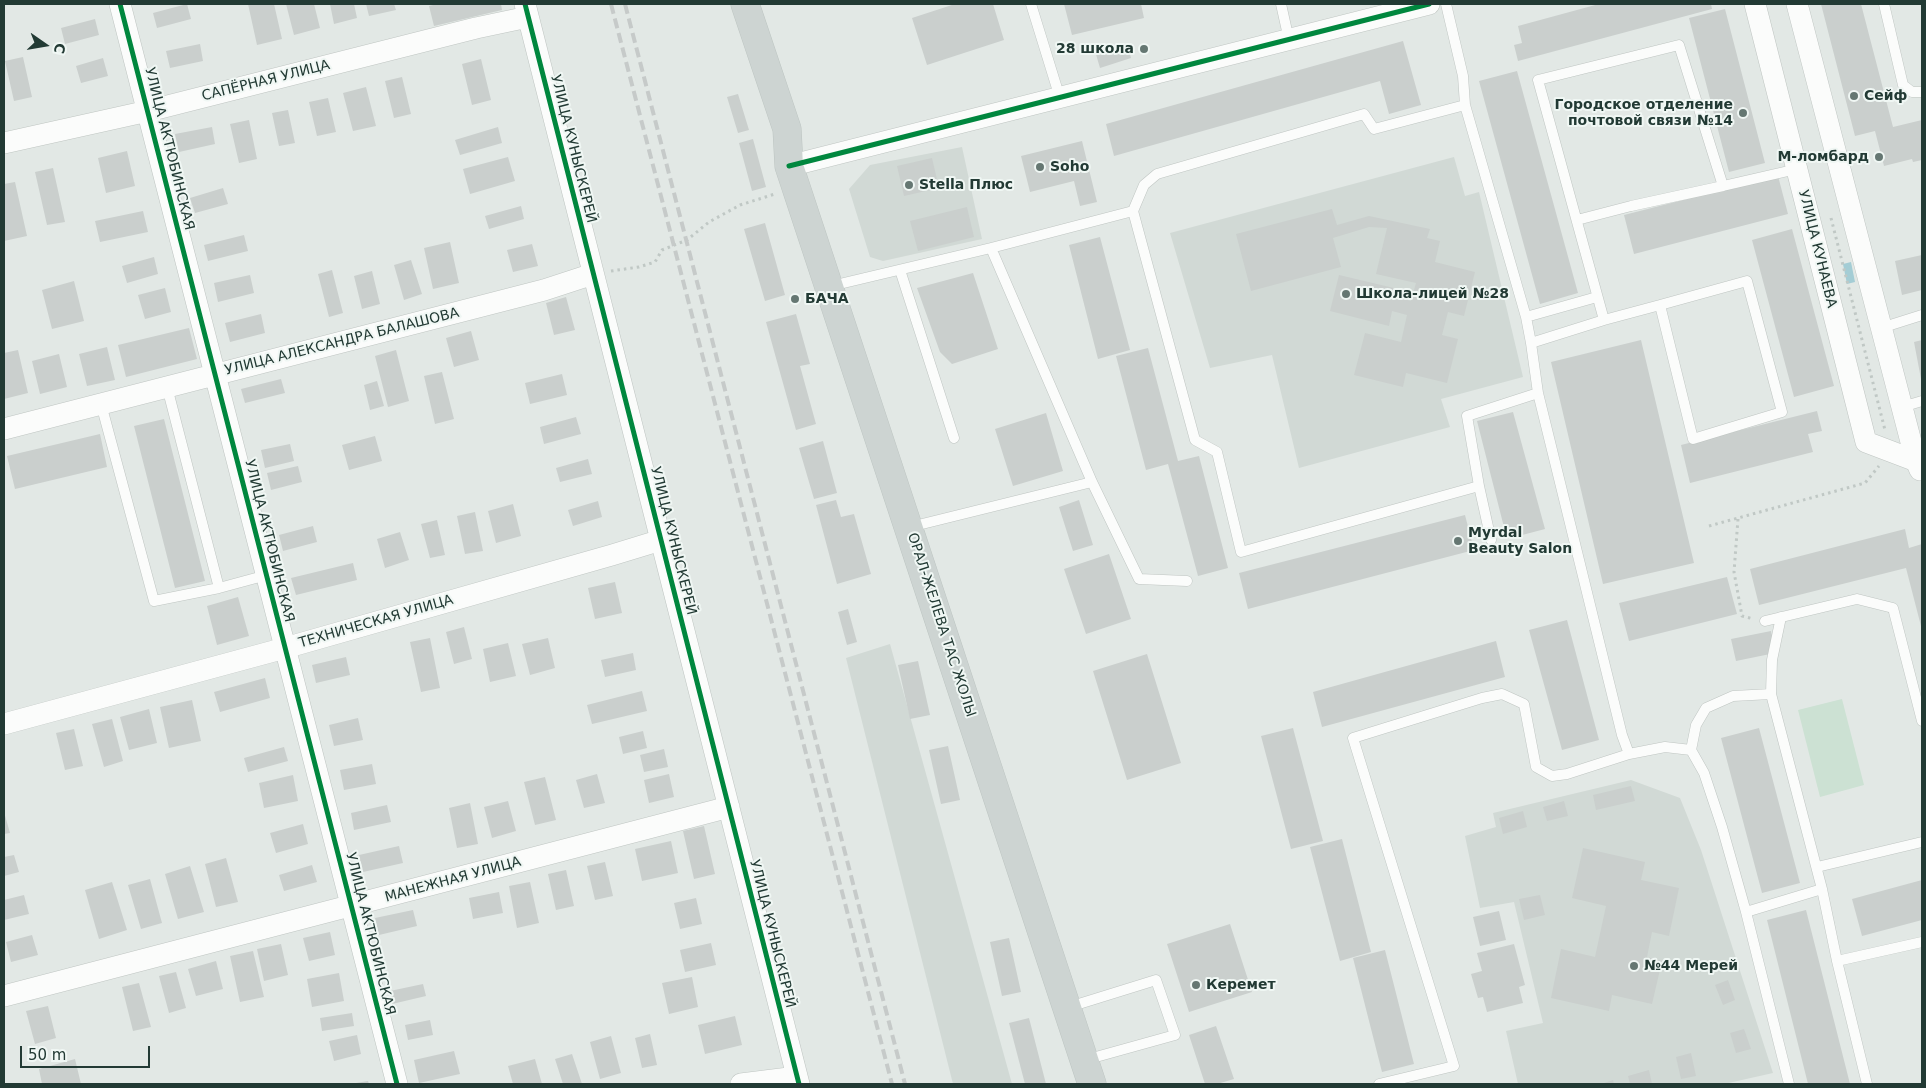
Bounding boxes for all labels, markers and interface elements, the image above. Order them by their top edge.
north arrow [20,20,70,70]
place label: 28 школа [1056,41,1134,57]
text: С [51,42,69,55]
marker: 28 школа [1138,43,1150,55]
street label: САПЁРНАЯ УЛИЦА [200,57,332,105]
street label: УЛИЦА АКТЮБИНСКАЯ [141,66,197,232]
street label: УЛИЦА КУНЫСКЕРЕЙ [546,73,600,225]
place label: Сейф [1864,88,1907,104]
marker: Сейф [1848,90,1860,102]
place label: Городское отделение почтовой связи №14 [1554,97,1733,130]
marker: Городское отделение почтовой связи №14 [1737,107,1749,119]
place label: М-ломбард [1777,149,1869,165]
marker: М-ломбард [1873,151,1885,163]
place label: Soho [1050,159,1089,175]
marker: Soho [1034,161,1046,173]
place label: Stella Плюс [919,177,1013,193]
marker: Stella Плюс [903,179,915,191]
street label: УЛИЦА КУНАЕВА [1794,188,1840,310]
place label: Школа-лицей №28 [1356,286,1509,302]
marker: Школа-лицей №28 [1340,288,1352,300]
place label: БАЧА [805,291,849,307]
marker: БАЧА [789,293,801,305]
street label: УЛИЦА АЛЕКСАНДРА БАЛАШОВА [223,305,461,379]
street label: УЛИЦА АКТЮБИНСКАЯ [241,458,297,624]
street label: УЛИЦА КУНЫСКЕРЕЙ [646,465,700,617]
place label: Myrdal Beauty Salon [1468,525,1572,558]
street label: ОРАЛ-ЖЕЛЕВА ТАС ЖОЛЫ [903,531,979,719]
marker: Myrdal Beauty Salon [1452,535,1464,547]
street label: ТЕХНИЧЕСКАЯ УЛИЦА [297,592,455,652]
street label: УЛИЦА АКТЮБИНСКАЯ [342,851,398,1017]
street label: МАНЕЖНАЯ УЛИЦА [383,854,523,906]
street label: УЛИЦА КУНЫСКЕРЕЙ [745,858,799,1010]
place label: №44 Мерей [1644,958,1738,974]
marker: №44 Мерей [1628,960,1640,972]
place label: Керемет [1206,977,1276,993]
marker: Керемет [1190,979,1202,991]
scale bar [22,1036,152,1068]
text: 50 m [28,1046,66,1064]

